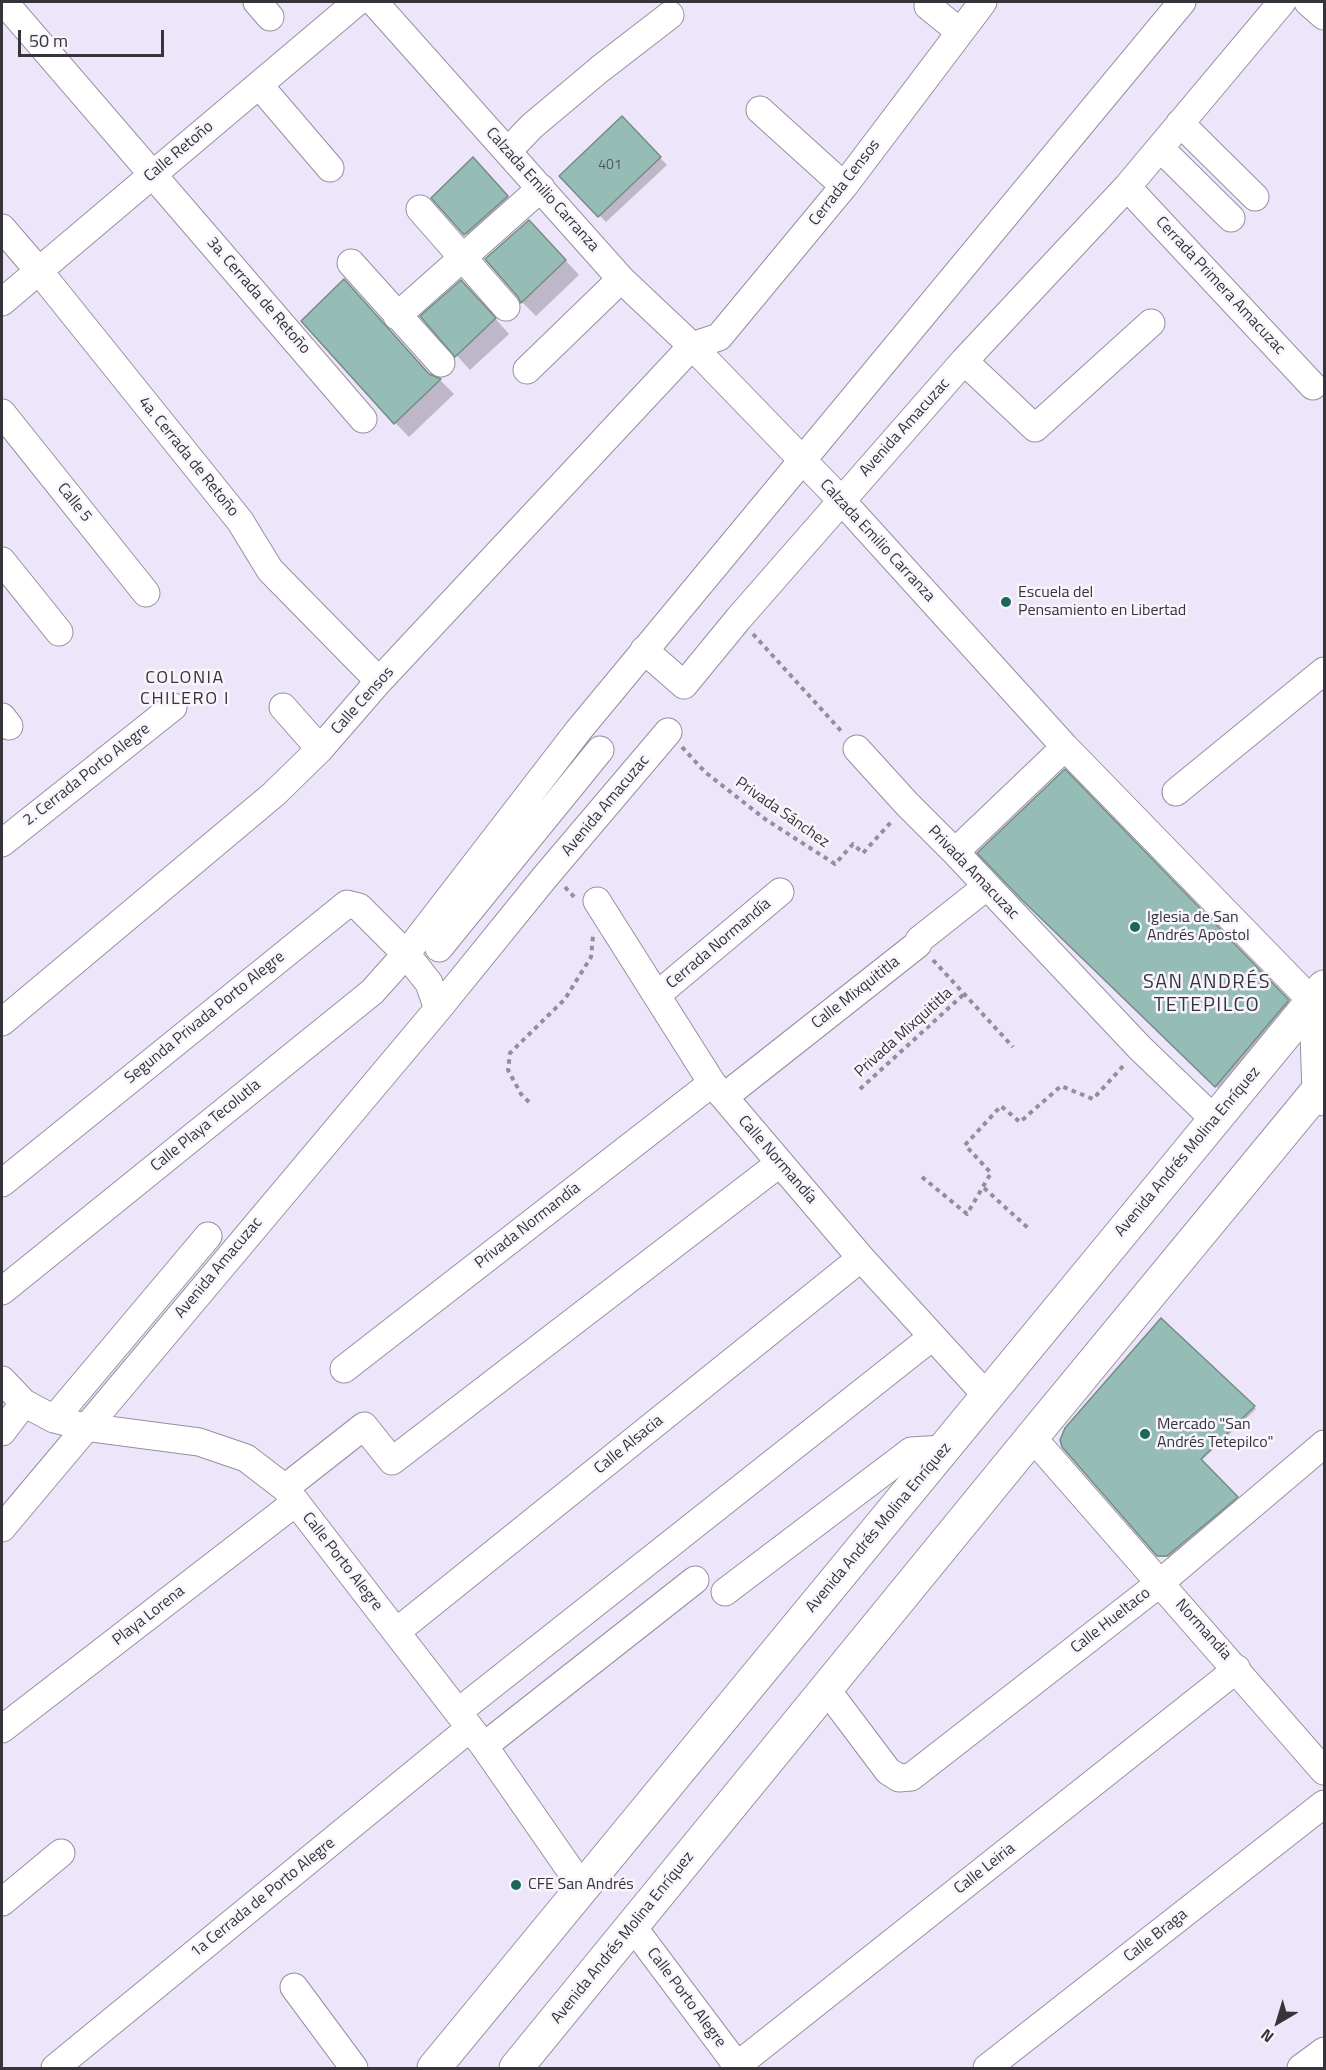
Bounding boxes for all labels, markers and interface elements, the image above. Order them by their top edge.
scale bar [21,18,166,56]
text: 50 m [29,27,68,54]
street label: Calle Retoño [140,117,218,187]
street label: Calzada Emilio Carranza [481,124,603,256]
street label: Cerrada Censos [805,136,885,230]
house number: 401 [598,158,622,174]
street label: Cerrada Primera Amacuzac [1151,213,1289,359]
street label: 3a. Cerrada de Retoño [202,234,314,358]
street label: Avenida Amacuzac [856,375,954,481]
street label: 4a. Cerrada de Retoño [134,393,242,521]
street label: Calzada Emilio Carranza [815,476,939,606]
street label: Calle 5 [52,480,96,526]
place label: Escuela del Pensamiento en Libertad [1018,583,1186,621]
marker: Escuela del Pensamiento en Libertad [999,595,1013,609]
street label: Calle Censos [328,663,398,739]
district label: COLONIA CHILERO I [140,668,230,710]
street label: 2. Cerrada Porto Alegre [20,720,154,830]
street label: Avenida Amacuzac [558,752,654,860]
street label: Privada Sánchez [731,773,833,853]
street label: Privada Amacuzac [923,822,1023,924]
street label: Cerrada Normandía [663,895,775,993]
place label: Iglesia de San Andrés Apostol [1147,908,1250,946]
marker: Iglesia de San Andrés Apostol [1128,920,1142,934]
street label: Segunda Privada Porto Alegre [121,948,289,1088]
street label: Calle Mixquititla [808,953,904,1033]
district label: SAN ANDRÉS TETEPILCO [1143,971,1271,1018]
street label: Privada Mixquititla [851,984,957,1082]
street label: Avenida Andrés Molina Enríquez [1111,1063,1265,1241]
street label: Calle Playa Tecolutla [147,1076,265,1176]
street label: Calle Normandía [734,1112,820,1208]
street label: Privada Normandía [471,1179,585,1273]
street label: Avenida Amacuzac [171,1214,267,1322]
street label: Calle Alsacia [591,1411,667,1479]
place label: Mercado "San Andrés Tetepilco" [1157,1415,1273,1453]
marker: Mercado "San Andrés Tetepilco" [1138,1427,1152,1441]
street label: Avenida Andrés Molina Enríquez [802,1439,956,1617]
street label: Calle Porto Alegre [298,1509,386,1615]
street label: Playa Lorena [109,1582,189,1650]
street label: Calle Hueltaco [1067,1584,1155,1658]
street label: Normandia [1171,1596,1235,1664]
street label: 1a Cerrada de Porto Alegre [187,1834,339,1962]
street label: Calle Leiria [951,1839,1019,1899]
street label: Avenida Andrés Molina Enríquez [548,1848,698,2028]
place label: CFE San Andrés [528,1875,634,1895]
marker: CFE San Andrés [509,1878,523,1892]
street label: Calle Braga [1120,1905,1192,1967]
street label: Calle Porto Alegre [642,1944,730,2052]
north arrow [1248,1992,1308,2052]
text: N [1255,2023,1279,2049]

